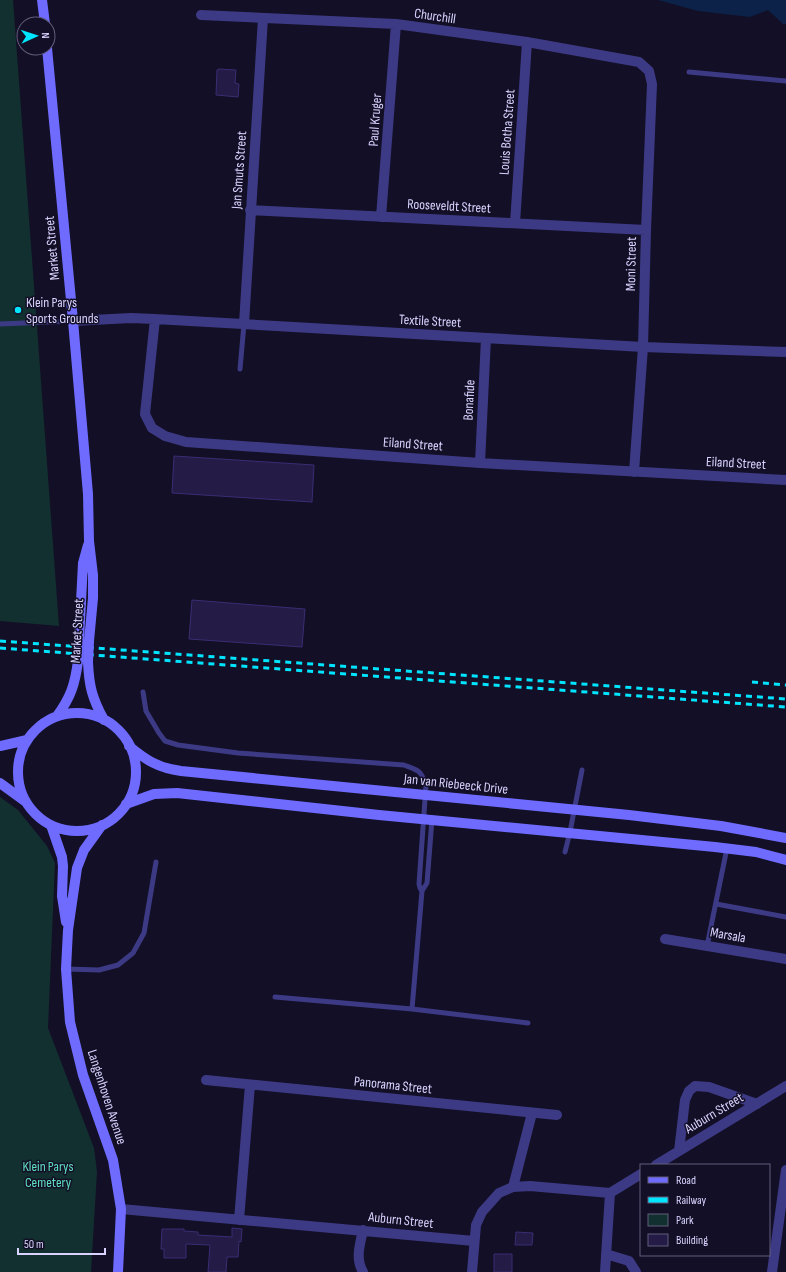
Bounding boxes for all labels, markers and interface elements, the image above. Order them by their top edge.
street label: Churchill [413,5,457,27]
north arrow [16,16,56,56]
text: N [39,32,52,39]
street label: Louis Botha Street [496,89,518,175]
street label: Paul Kruger [365,93,385,147]
street label: Jan Smuts Street [228,130,250,211]
street label: Rooseveldt Street [407,195,491,217]
street label: Market Street [41,215,63,281]
street label: Moni Street [622,237,640,291]
place label: Klein Parys Sports Grounds [26,294,99,327]
marker: Klein Parys Sports Grounds [13,305,23,315]
street label: Textile Street [398,311,462,331]
street label: Bonafide [459,379,479,421]
street label: Eiland Street [382,433,444,455]
street label: Eiland Street [706,453,766,473]
street label: Market Street [67,598,87,664]
street label: Jan van Riebeeck Drive [402,770,509,798]
street label: Marsala [709,924,747,946]
street label: Langenhoven Avenue [84,1047,130,1147]
street label: Panorama Street [353,1072,433,1098]
street label: Auburn Street [681,1089,746,1138]
park label: Klein Parys Cemetery [22,1158,74,1191]
legend [640,1164,770,1256]
text: Road [676,1173,696,1188]
text: Railway [676,1193,707,1208]
street label: Auburn Street [367,1208,434,1232]
text: Park [676,1213,694,1228]
scale bar [18,1230,105,1256]
text: Building [676,1233,708,1248]
text: 50 m [24,1237,44,1252]

